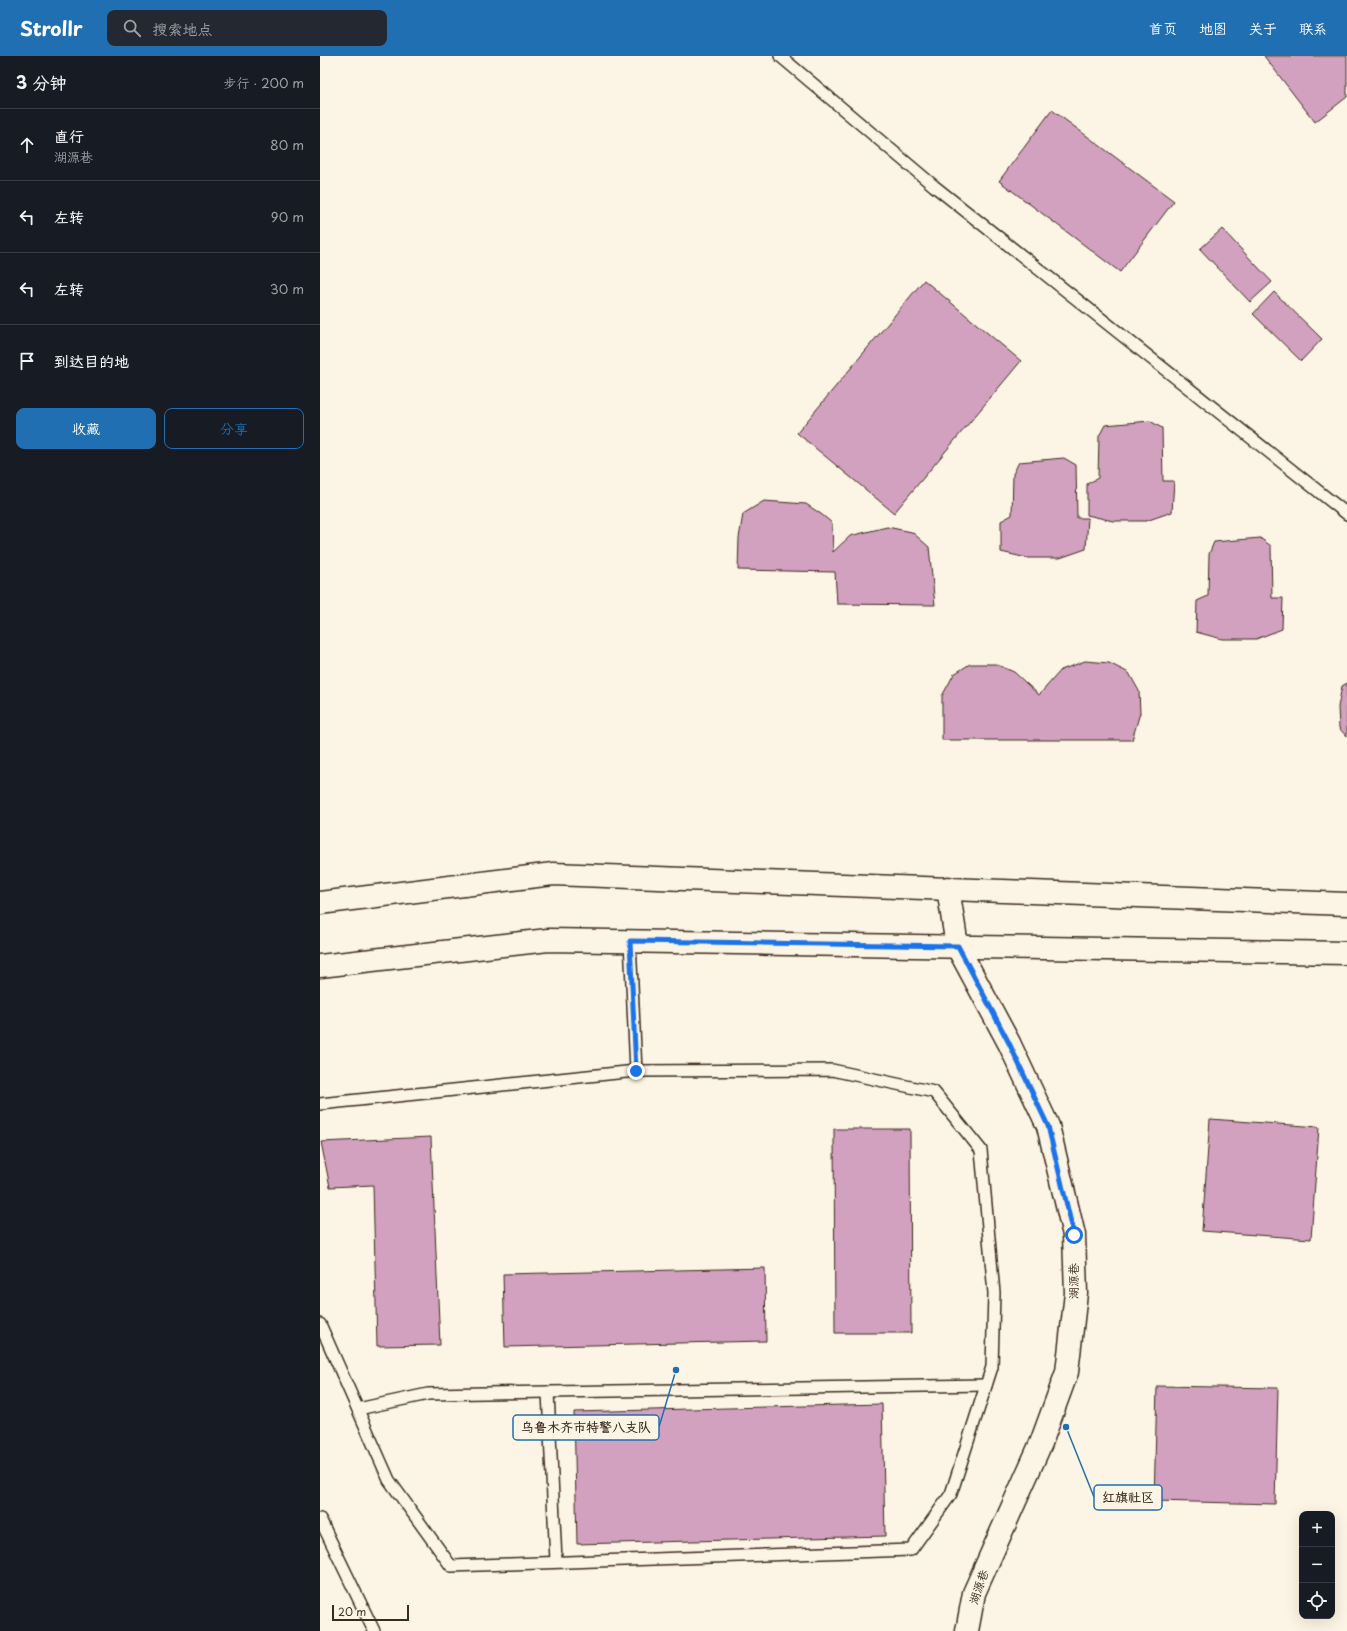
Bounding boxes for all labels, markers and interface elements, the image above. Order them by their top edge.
search box [107,10,387,46]
text: Strollr [20,14,83,42]
icon: search [121,17,143,39]
text: 搜索地点 [153,17,213,40]
text: 首页 [1149,18,1177,39]
text: 地图 [1199,18,1227,39]
text: 关于 [1249,18,1277,39]
text: 联系 [1299,18,1327,39]
text: 3 分钟 [16,69,67,95]
text: 步行 · 200 m [223,73,304,92]
text: 直行 [54,124,84,147]
icon: ahead [16,134,38,156]
text: 80 m [270,135,304,154]
text: 湖源巷 [54,147,93,166]
text: 左转 [54,205,84,228]
icon: left [16,206,38,228]
text: 90 m [271,207,304,226]
text: 左转 [54,277,84,300]
icon: left [16,278,38,300]
text: 30 m [270,279,304,298]
text: 到达目的地 [54,349,129,372]
icon: arrive [16,350,38,372]
button: 收藏 [16,408,156,449]
button: 分享 [164,408,304,449]
route end [627,1062,645,1080]
route start [1065,1226,1083,1244]
street label: 湖源巷 [1064,1263,1082,1299]
callout: 乌鲁木齐市特警八支队 [513,1415,659,1440]
text: 乌鲁木齐市特警八支队 [521,1417,651,1436]
callout: 红旗社区 [1094,1485,1162,1510]
text: 红旗社区 [1102,1487,1154,1506]
map controls [1299,1511,1335,1619]
button: + [1299,1511,1335,1547]
button: − [1299,1547,1335,1583]
street label: 湖源巷 [964,1567,992,1607]
button: locate [1299,1583,1335,1619]
scale bar [332,1603,409,1622]
text: 20 m [338,1603,366,1620]

